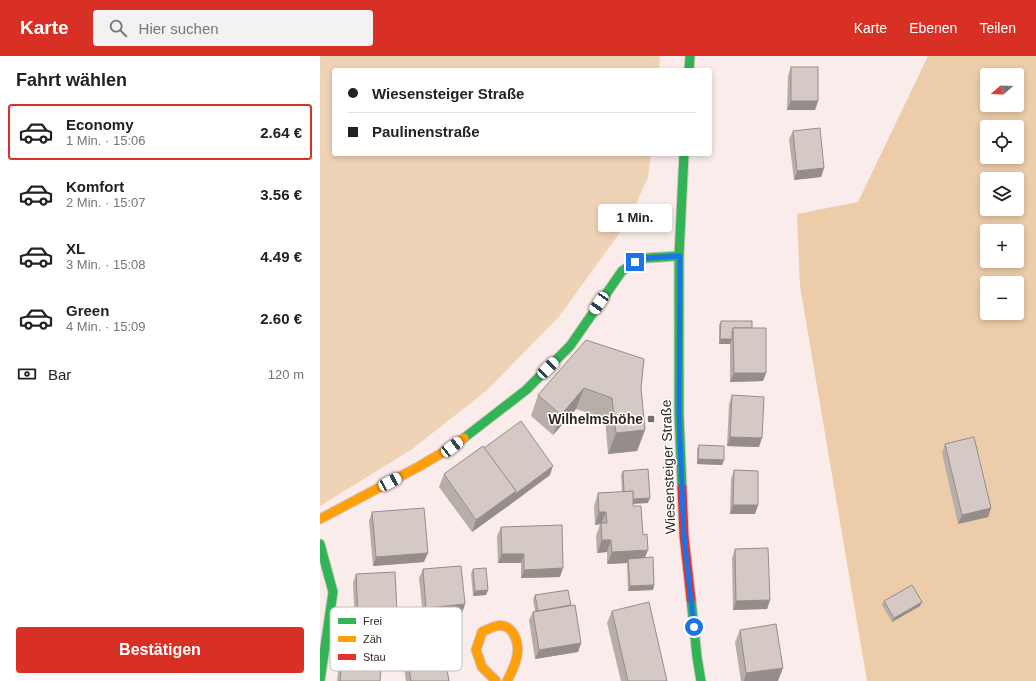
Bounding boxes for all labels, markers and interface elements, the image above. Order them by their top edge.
search box [93,10,373,46]
text: Karte [20,17,69,38]
icon: search [107,17,129,39]
text: Hier suchen [139,20,219,37]
text: Karte [854,20,887,36]
text: Ebenen [909,20,957,36]
text: Teilen [979,20,1016,36]
north arrow [980,68,1024,112]
map controls [980,68,1024,320]
text: Fahrt wählen [16,70,127,90]
text: Wiesensteiger Straße [372,85,524,102]
icon: car [18,114,54,150]
text: Economy [66,116,134,133]
button: locate [980,120,1024,164]
text: Paulinenstraße [372,123,480,140]
text: 2.64 € [260,124,302,141]
text: 1 Min. · 15:06 [66,133,146,148]
button: layers [980,172,1024,216]
icon: car [18,176,54,212]
text: Komfort [66,178,124,195]
text: 3.56 € [260,186,302,203]
text: 2 Min. · 15:07 [66,195,146,210]
callout: 1 Min. [598,204,672,232]
text: 1 Min. [617,210,653,225]
button: + [980,224,1024,268]
icon: car [18,238,54,274]
text: XL [66,240,85,257]
text: 4.49 € [260,248,302,265]
route end [626,253,644,271]
text: 3 Min. · 15:08 [66,257,146,272]
button: − [980,276,1024,320]
car [587,290,611,316]
icon: car [18,300,54,336]
text: Green [66,302,109,319]
text: 2.60 € [260,310,302,327]
text: 4 Min. · 15:09 [66,319,146,334]
car [535,355,561,381]
icon: cash [16,363,38,385]
text: Bar [48,366,71,383]
text: 120 m [268,367,304,382]
street label: Wiesensteiger Straße [658,399,678,535]
place label: Wilhelmshöhe [548,411,643,427]
marker: Wilhelmshöhe [646,414,656,424]
car [439,435,465,459]
car [377,471,403,493]
legend [330,607,462,671]
text: Frei [363,615,382,627]
route start [685,618,703,636]
button: Bestätigen [16,627,304,673]
text: Zäh [363,633,382,645]
text: Stau [363,651,386,663]

